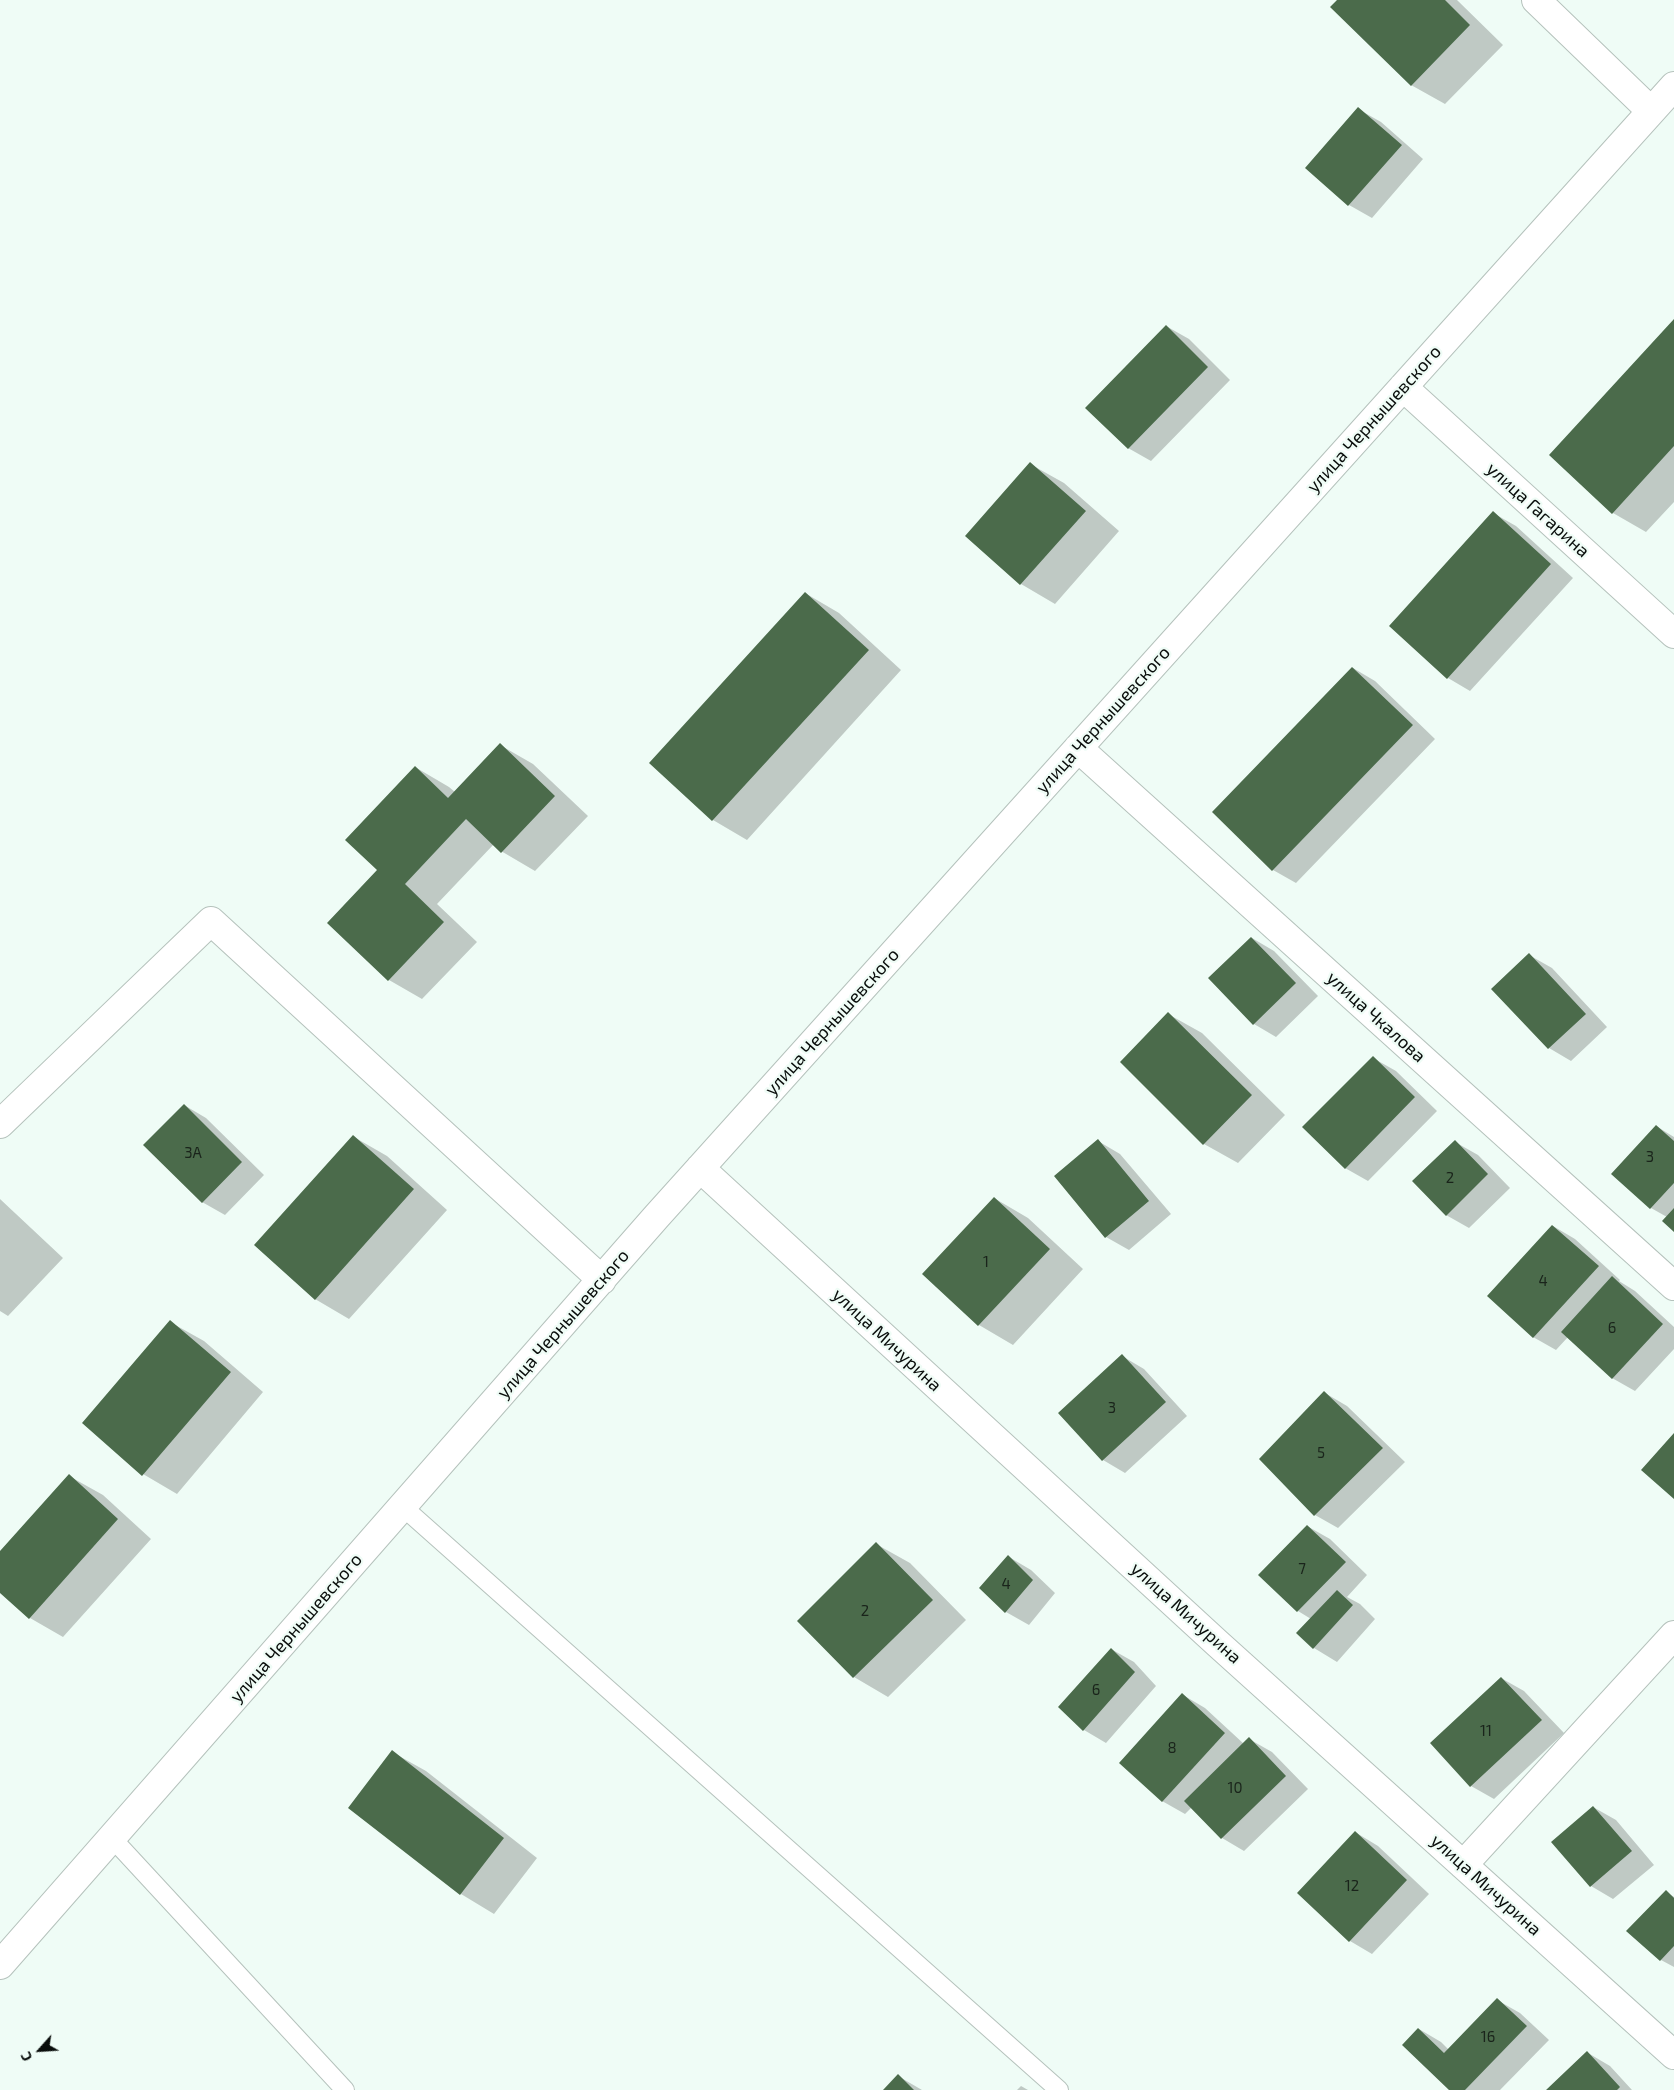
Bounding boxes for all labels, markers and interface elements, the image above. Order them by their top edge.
street label: улица Чернышевского [1302,341,1446,497]
street label: улица Гагарина [1482,458,1594,562]
street label: улица Чернышевского [1031,642,1175,798]
street label: улица Чернышевского [760,944,904,1100]
street label: улица Чкалова [1322,967,1430,1067]
house number: 3А [184,1144,202,1162]
house number: 3 [1646,1148,1654,1166]
house number: 2 [1446,1169,1454,1187]
street label: улица Чернышевского [492,1245,634,1403]
house number: 1 [983,1253,989,1271]
house number: 4 [1538,1272,1548,1290]
street label: улица Мичурина [828,1284,946,1396]
house number: 6 [1608,1319,1616,1337]
house number: 3 [1108,1399,1116,1417]
house number: 5 [1317,1444,1325,1462]
street label: улица Чернышевского [225,1549,367,1707]
street label: улица Мичурина [1126,1558,1246,1668]
house number: 7 [1298,1560,1306,1578]
house number: 4 [1001,1575,1011,1593]
house number: 2 [861,1602,869,1620]
house number: 6 [1092,1681,1100,1699]
house number: 11 [1480,1722,1492,1740]
house number: 8 [1167,1739,1177,1757]
house number: 10 [1227,1779,1243,1797]
street label: улица Мичурина [1426,1830,1546,1940]
house number: 12 [1345,1877,1359,1895]
north arrow [15,2025,65,2075]
house number: 16 [1481,2028,1495,2046]
text: С [17,2049,36,2064]

